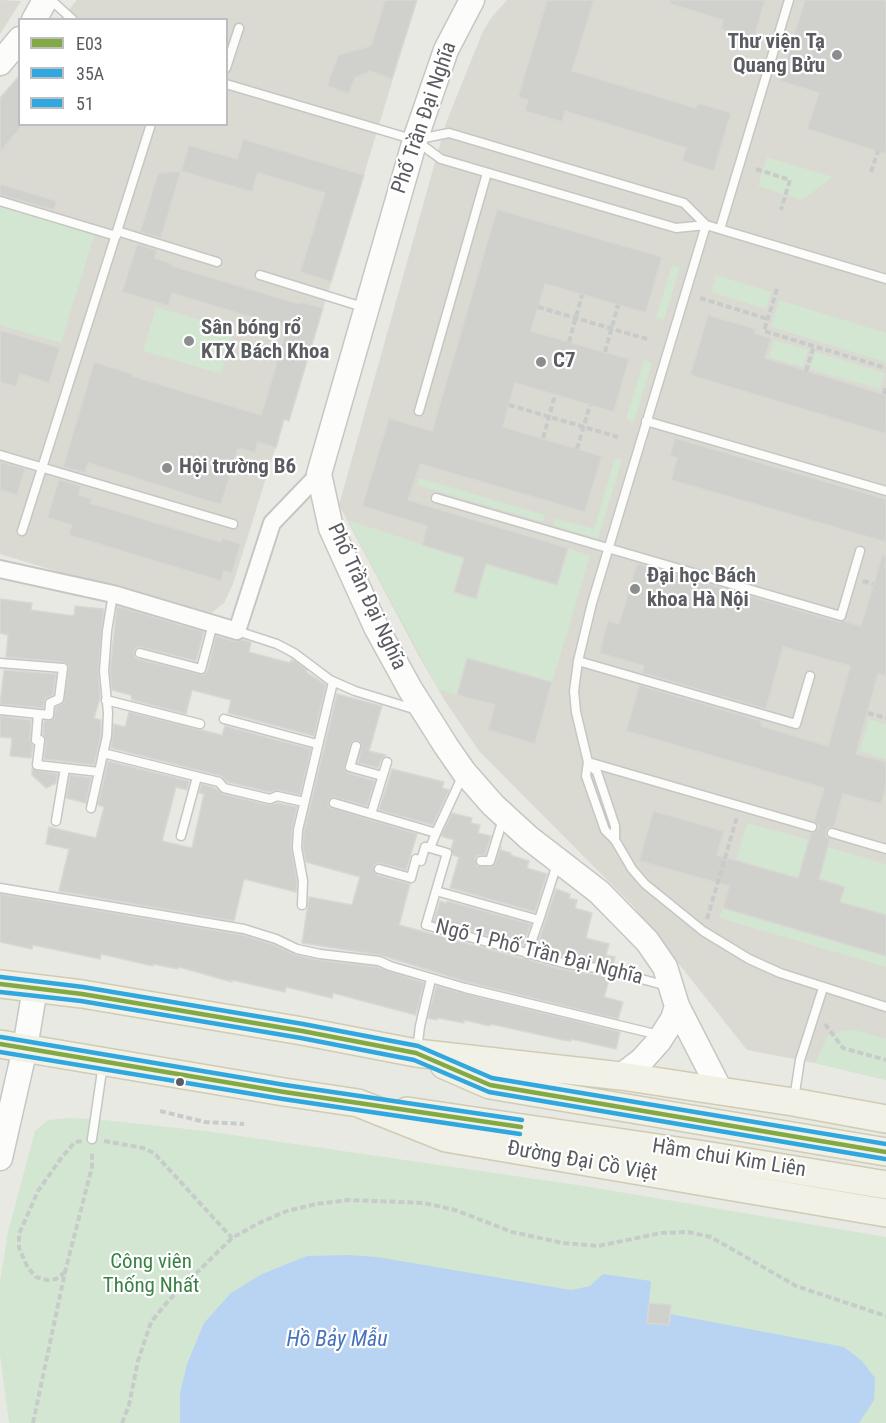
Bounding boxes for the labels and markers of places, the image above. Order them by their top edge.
place label: Thư viện Tạ Quang Bửu [728,30,825,80]
marker: Thư viện Tạ Quang Bửu [830,48,844,62]
place label: Sân bóng rổ KTX Bách Khoa [201,316,329,366]
marker: Sân bóng rổ KTX Bách Khoa [182,334,196,348]
place label: C7 [553,349,576,375]
marker: C7 [534,355,548,369]
place label: Hội trường B6 [179,455,296,481]
marker: Hội trường B6 [160,461,174,475]
place label: Đại học Bách khoa Hà Nội [647,564,756,614]
marker: Đại học Bách khoa Hà Nội [628,582,642,596]
unlabelled marker [174,1076,186,1088]

